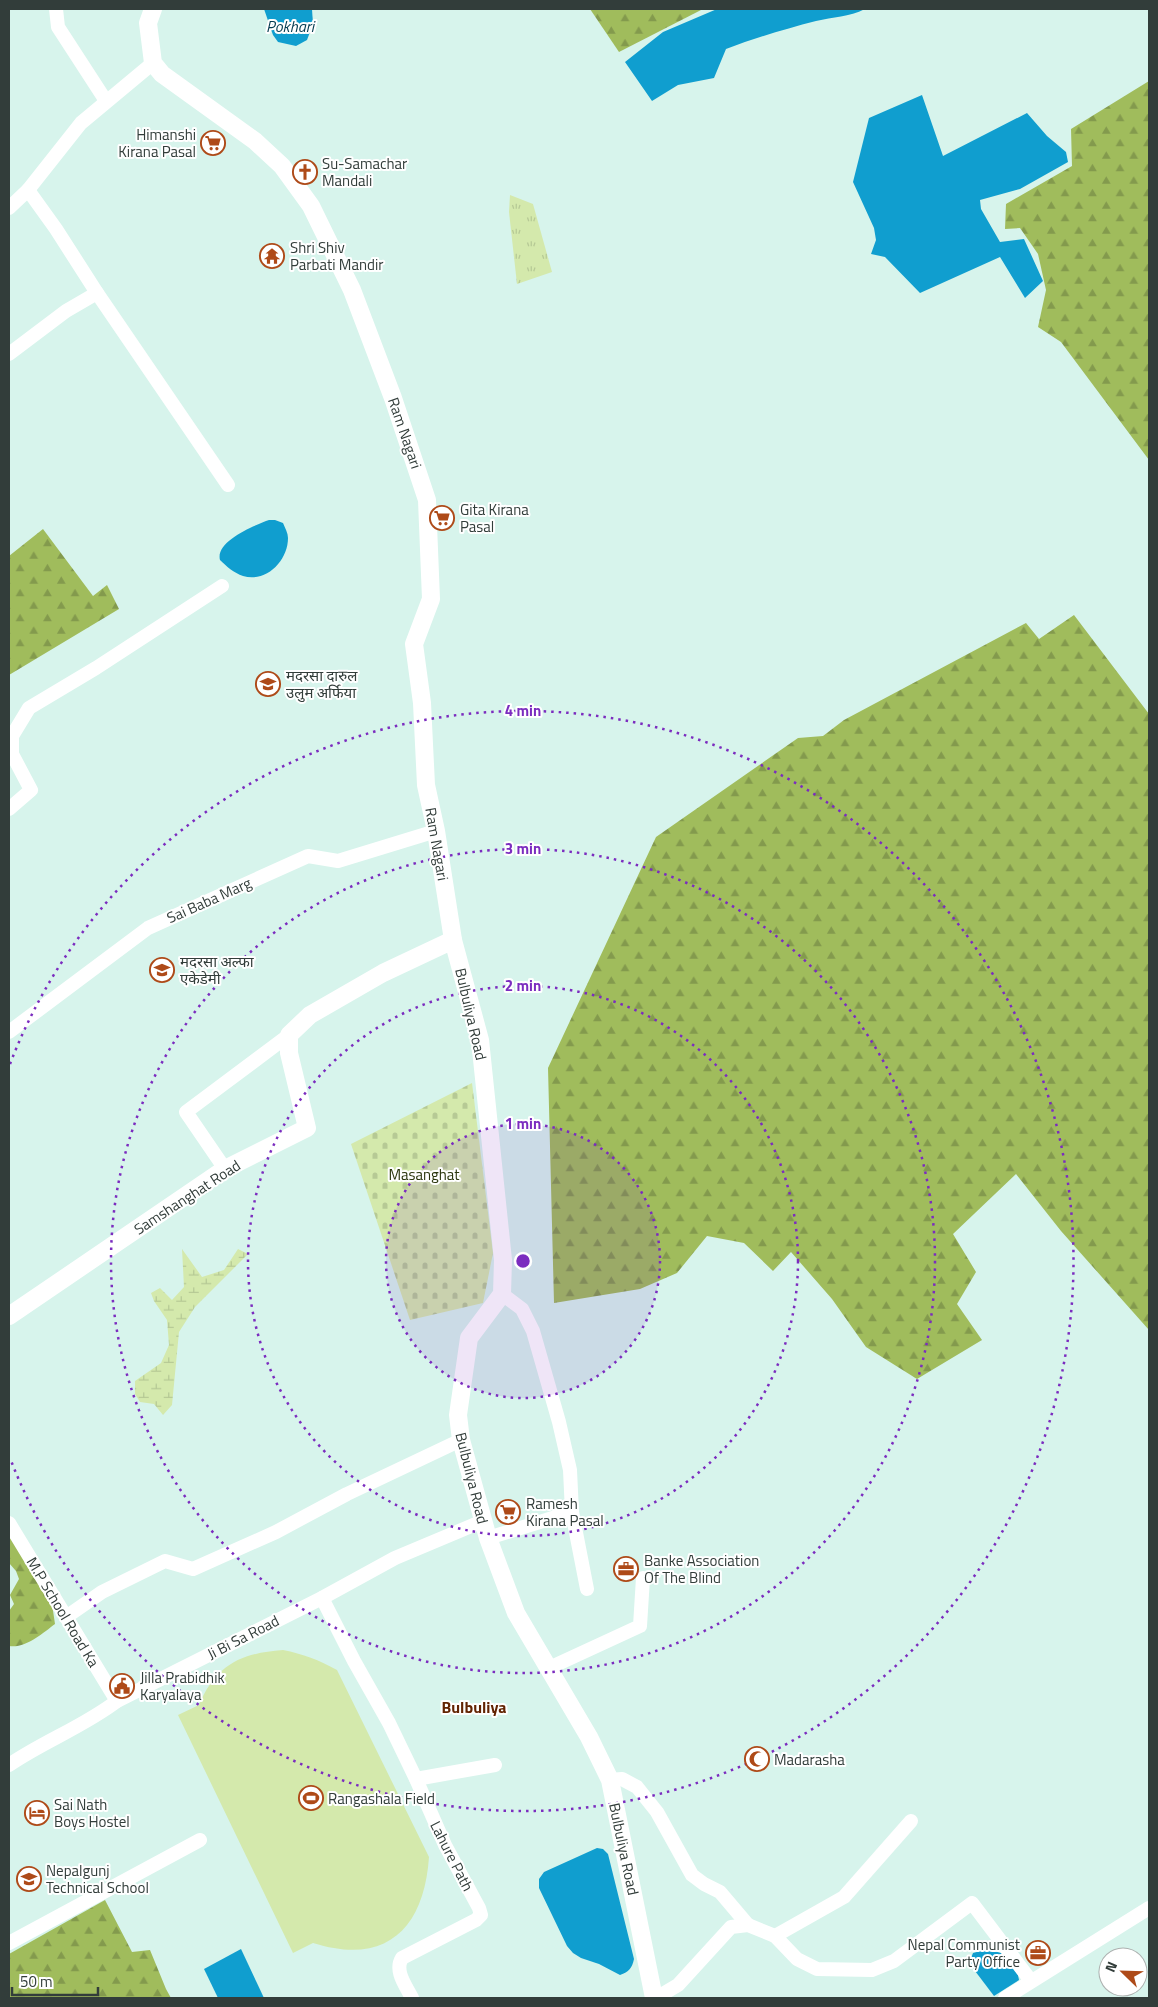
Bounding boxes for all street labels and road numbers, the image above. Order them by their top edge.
street label: Ram Nagari [382,394,428,472]
street label: Ram Nagari [419,806,455,882]
street label: Sai Baba Marg [163,871,255,929]
street label: Bulbuliya Road [449,966,493,1062]
street label: Samshanghat Road [129,1154,245,1240]
street label: Bulbuliya Road [450,1430,494,1526]
street label: M.P School Road Ka [21,1552,105,1672]
street label: Ji Bi Sa Road [203,1609,283,1665]
street label: Bulbuliya Road [603,1801,645,1897]
street label: Lahure Path [424,1817,480,1895]

